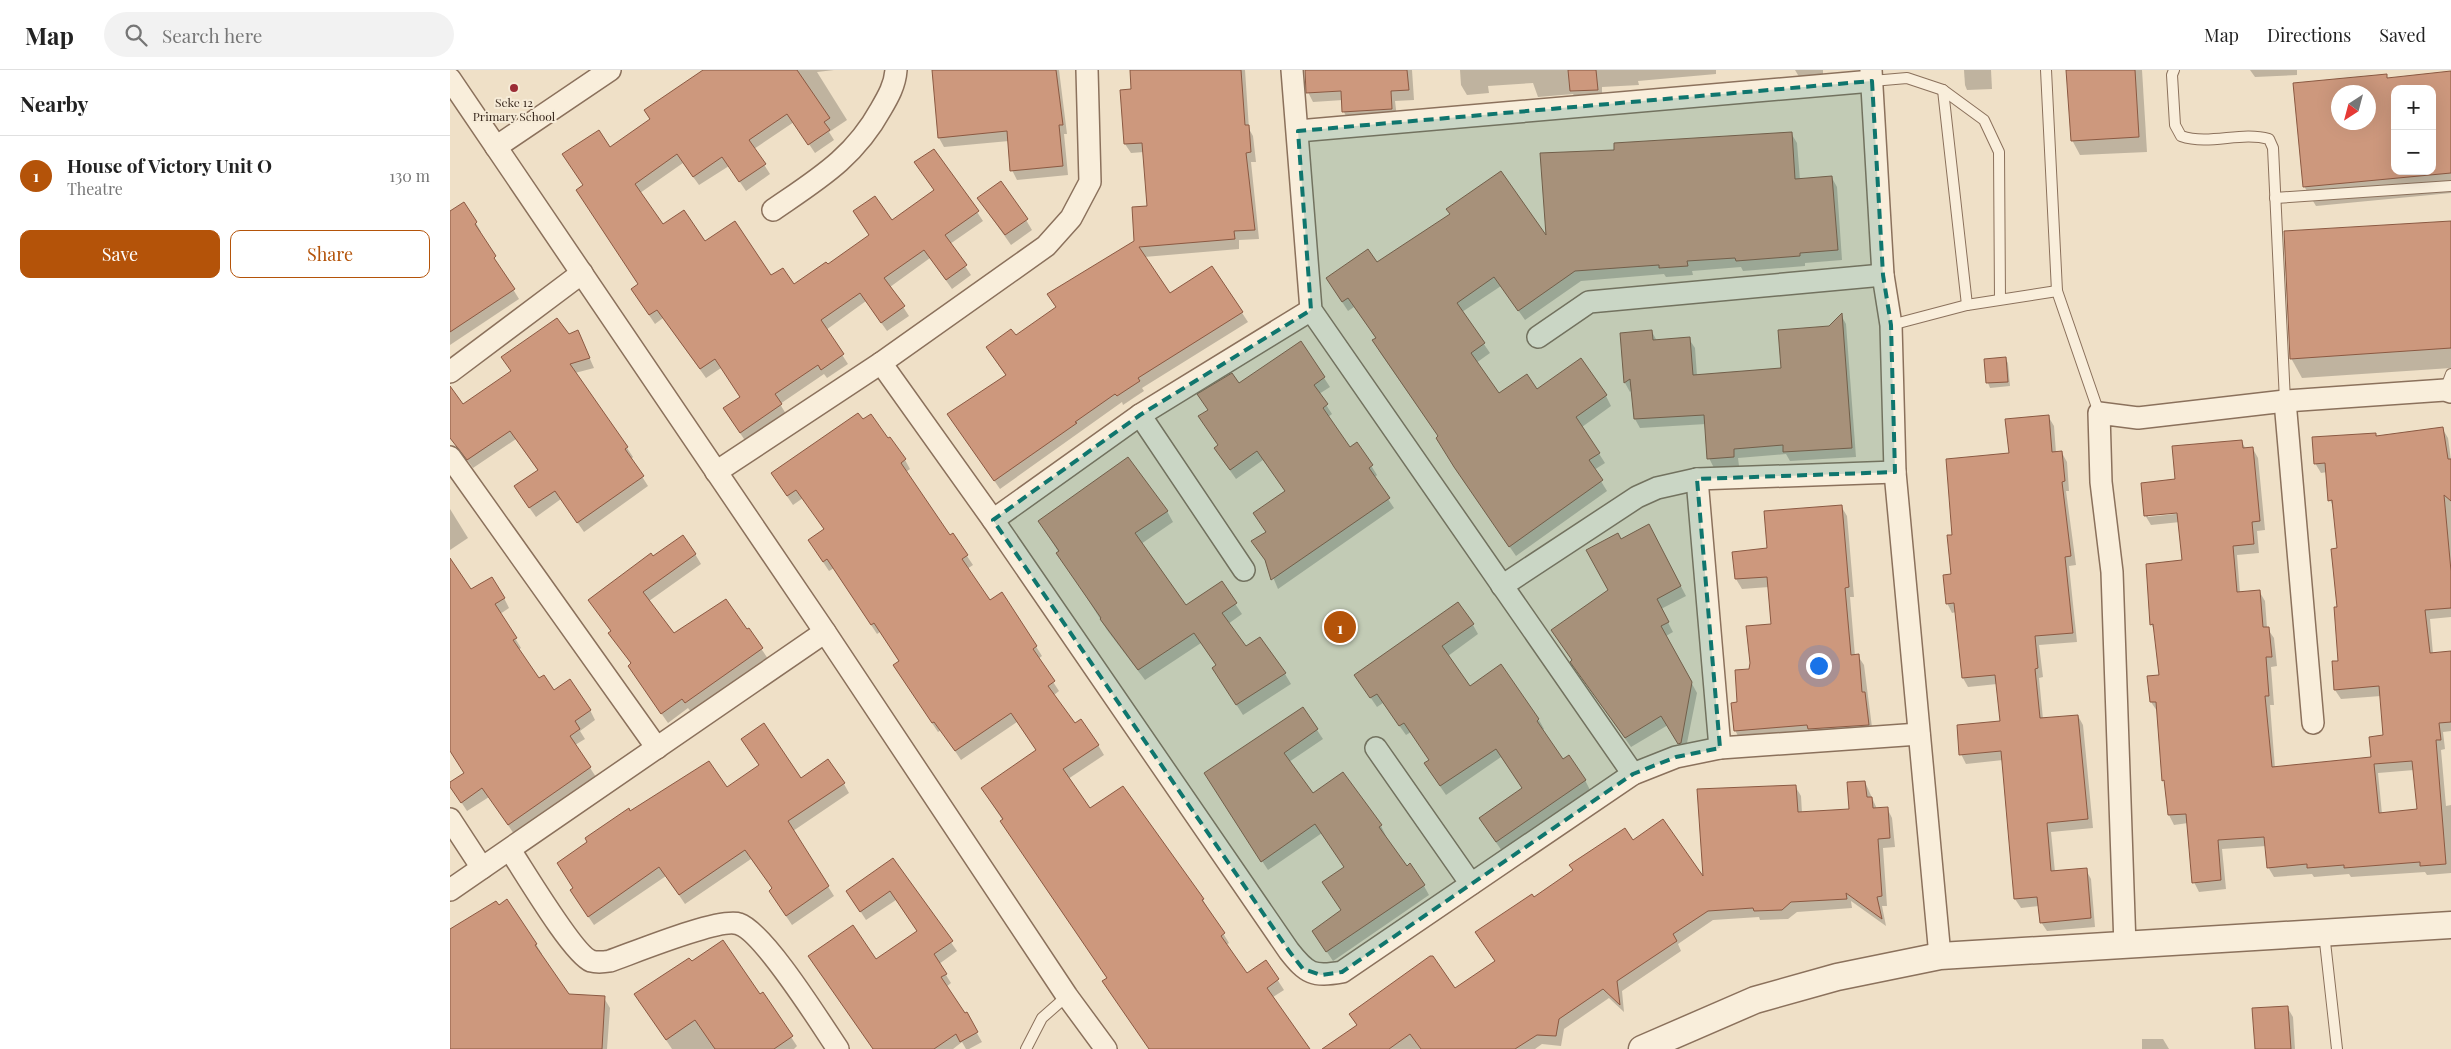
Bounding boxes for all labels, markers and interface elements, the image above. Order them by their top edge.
search box [104,12,454,57]
text: Map [25,19,74,51]
icon: search [122,21,150,49]
text: Search here [162,22,262,48]
text: Map [2204,23,2239,47]
text: Directions [2267,23,2351,47]
text: Saved [2379,23,2426,47]
marker: Seke 12 Primary School [508,82,520,94]
north arrow [2331,85,2376,130]
map controls [2391,85,2436,175]
button: + [2391,85,2436,130]
text: Nearby [20,89,89,117]
place label: Seke 12 Primary School [473,94,556,124]
button: − [2391,130,2436,175]
text: House of Victory Unit O [67,152,272,178]
text: 1 [33,165,39,186]
text: 130 m [389,165,430,186]
text: Theatre [67,178,123,199]
button: Save [20,230,220,278]
button: Share [230,230,430,278]
pin: 1 [1324,608,1356,646]
your location [1806,653,1832,679]

